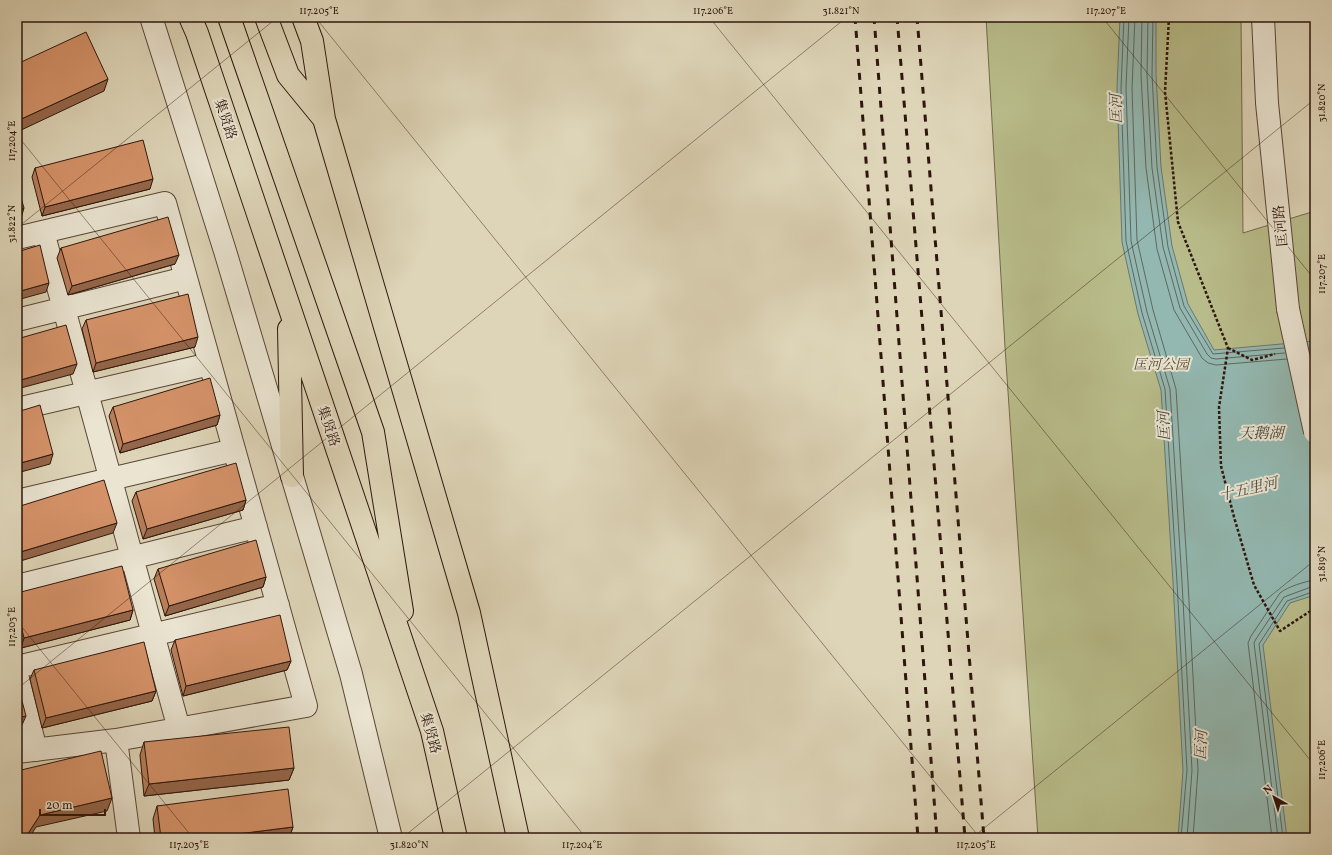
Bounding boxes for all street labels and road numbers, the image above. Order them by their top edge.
street label: 集贤路 [209,97,240,142]
street label: 匡河路 [1270,204,1293,248]
street label: 集贤路 [312,404,343,449]
street label: 集贤路 [415,711,444,756]

